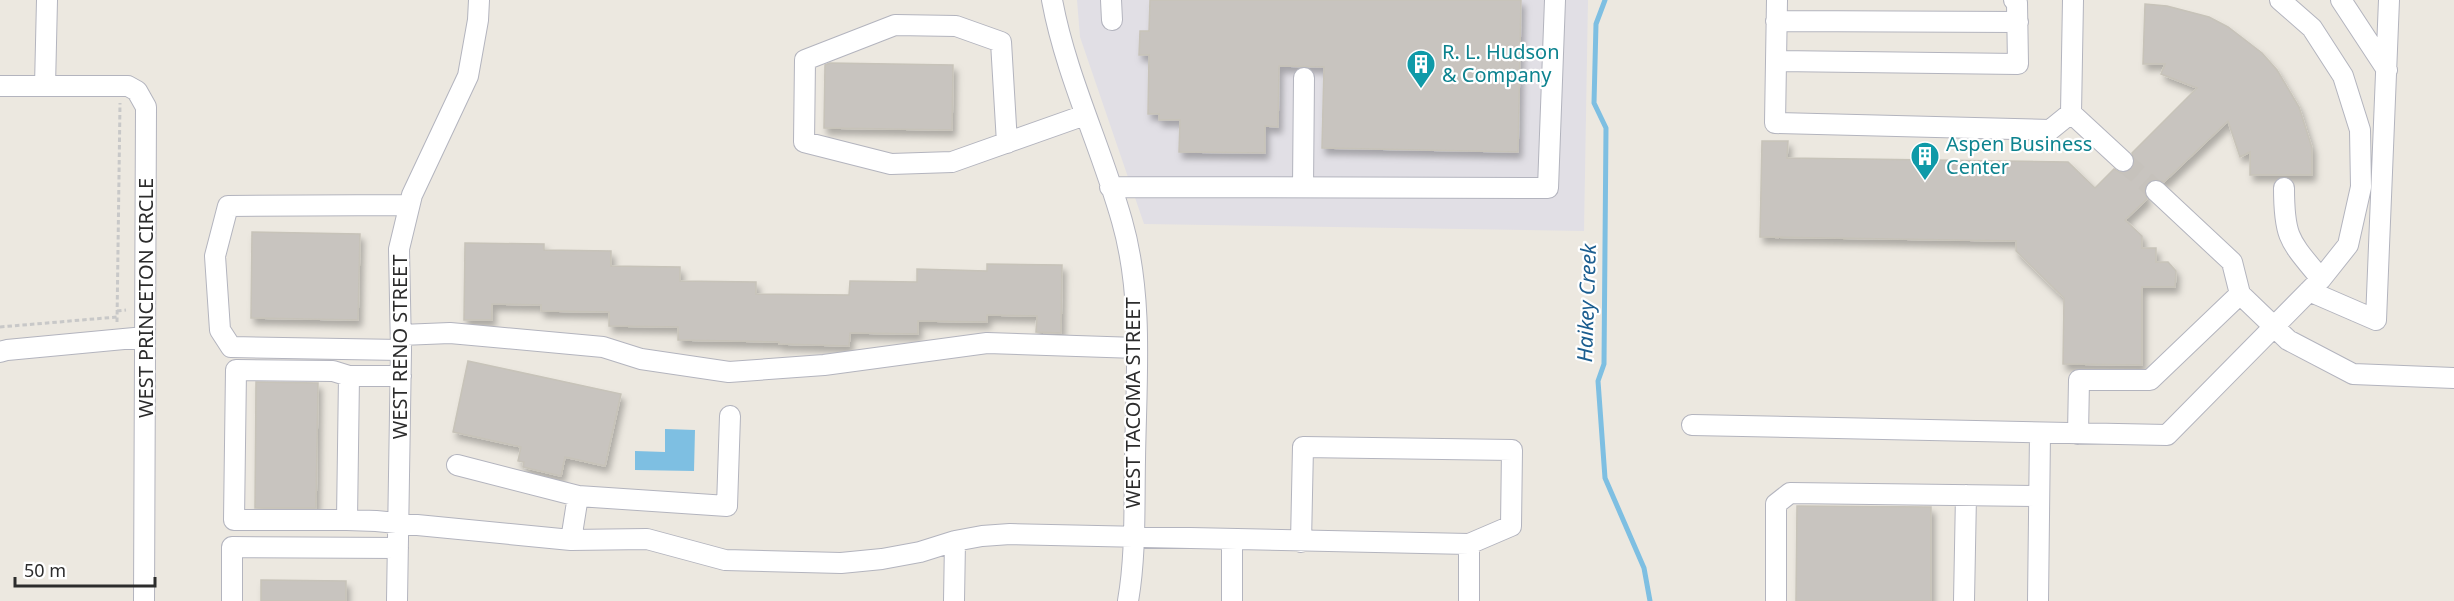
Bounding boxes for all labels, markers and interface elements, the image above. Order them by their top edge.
place label: R. L. Hudson & Company [1442,38,1560,88]
building icon: R. L. Hudson & Company [1405,48,1437,90]
place label: Aspen Business Center [1946,130,2092,180]
building icon: Aspen Business Center [1909,140,1941,182]
street label: WEST PRINCETON CIRCLE [132,178,159,418]
water label: Haikey Creek [1570,242,1602,363]
street label: WEST RENO STREET [386,255,413,439]
street label: WEST TACOMA STREET [1119,298,1146,509]
scale bar [15,550,154,588]
text: 50 m [24,558,66,582]

